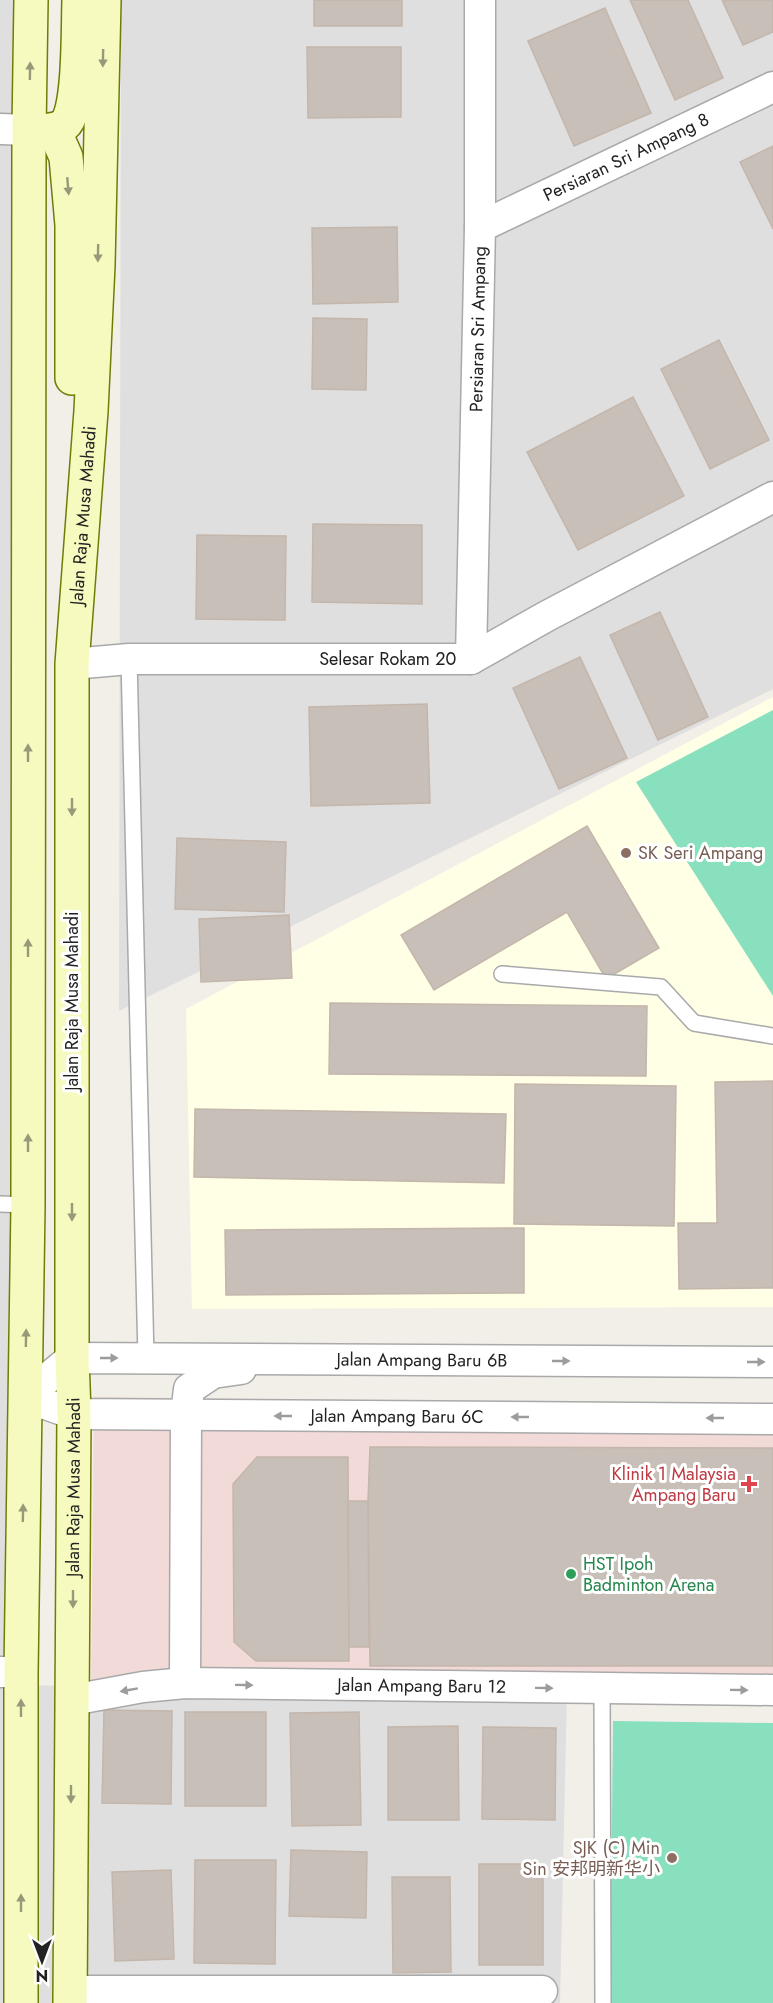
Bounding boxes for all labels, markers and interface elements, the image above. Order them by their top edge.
one-way arrow [98,49,108,68]
one-way arrow [25,62,35,81]
street label: Persiaran Sri Ampang 8 [539,106,713,208]
one-way arrow [63,177,73,196]
one-way arrow [93,244,103,263]
street label: Persiaran Sri Ampang [463,246,493,412]
street label: Jalan Raja Musa Mahadi [63,425,103,608]
street label: Selesar Rokam 20 [319,646,457,672]
one-way arrow [23,744,33,763]
one-way arrow [67,797,77,816]
place label: SK Seri Ampang [638,840,763,866]
marker: SK Seri Ampang [619,846,633,860]
street label: Jalan Raja Musa Mahadi [59,911,85,1093]
one-way arrow [23,939,33,958]
one-way arrow [23,1134,33,1153]
one-way arrow [67,1202,77,1221]
one-way arrow [21,1329,31,1348]
street label: Jalan Ampang Baru 6B [334,1346,507,1373]
one-way arrow [100,1353,119,1363]
one-way arrow [552,1356,571,1366]
one-way arrow [747,1357,766,1366]
street label: Jalan Raja Musa Mahadi [60,1397,87,1579]
street label: Jalan Ampang Baru 6C [308,1403,484,1430]
one-way arrow [273,1411,292,1421]
one-way arrow [510,1412,529,1422]
one-way arrow [705,1413,724,1423]
place label: Klinik 1 Malaysia Ampang Baru [612,1461,736,1508]
marker: Klinik 1 Malaysia Ampang Baru [740,1475,758,1493]
one-way arrow [18,1503,28,1522]
place label: HST Ipoh Badminton Arena [583,1551,714,1598]
marker: HST Ipoh Badminton Arena [564,1567,578,1581]
one-way arrow [68,1589,78,1608]
street label: Jalan Ampang Baru 12 [335,1672,506,1700]
one-way arrow [234,1680,253,1689]
one-way arrow [534,1683,553,1693]
one-way arrow [729,1685,748,1694]
one-way arrow [119,1686,138,1695]
one-way arrow [16,1698,26,1717]
one-way arrow [67,1784,76,1803]
place label: SJK (C) Min Sin 安邦明新华小 [523,1835,660,1882]
marker: SJK (C) Min Sin 安邦明新华小 [665,1851,679,1865]
one-way arrow [16,1893,26,1912]
north arrow [12,1931,72,1991]
text: N [36,1964,48,1987]

